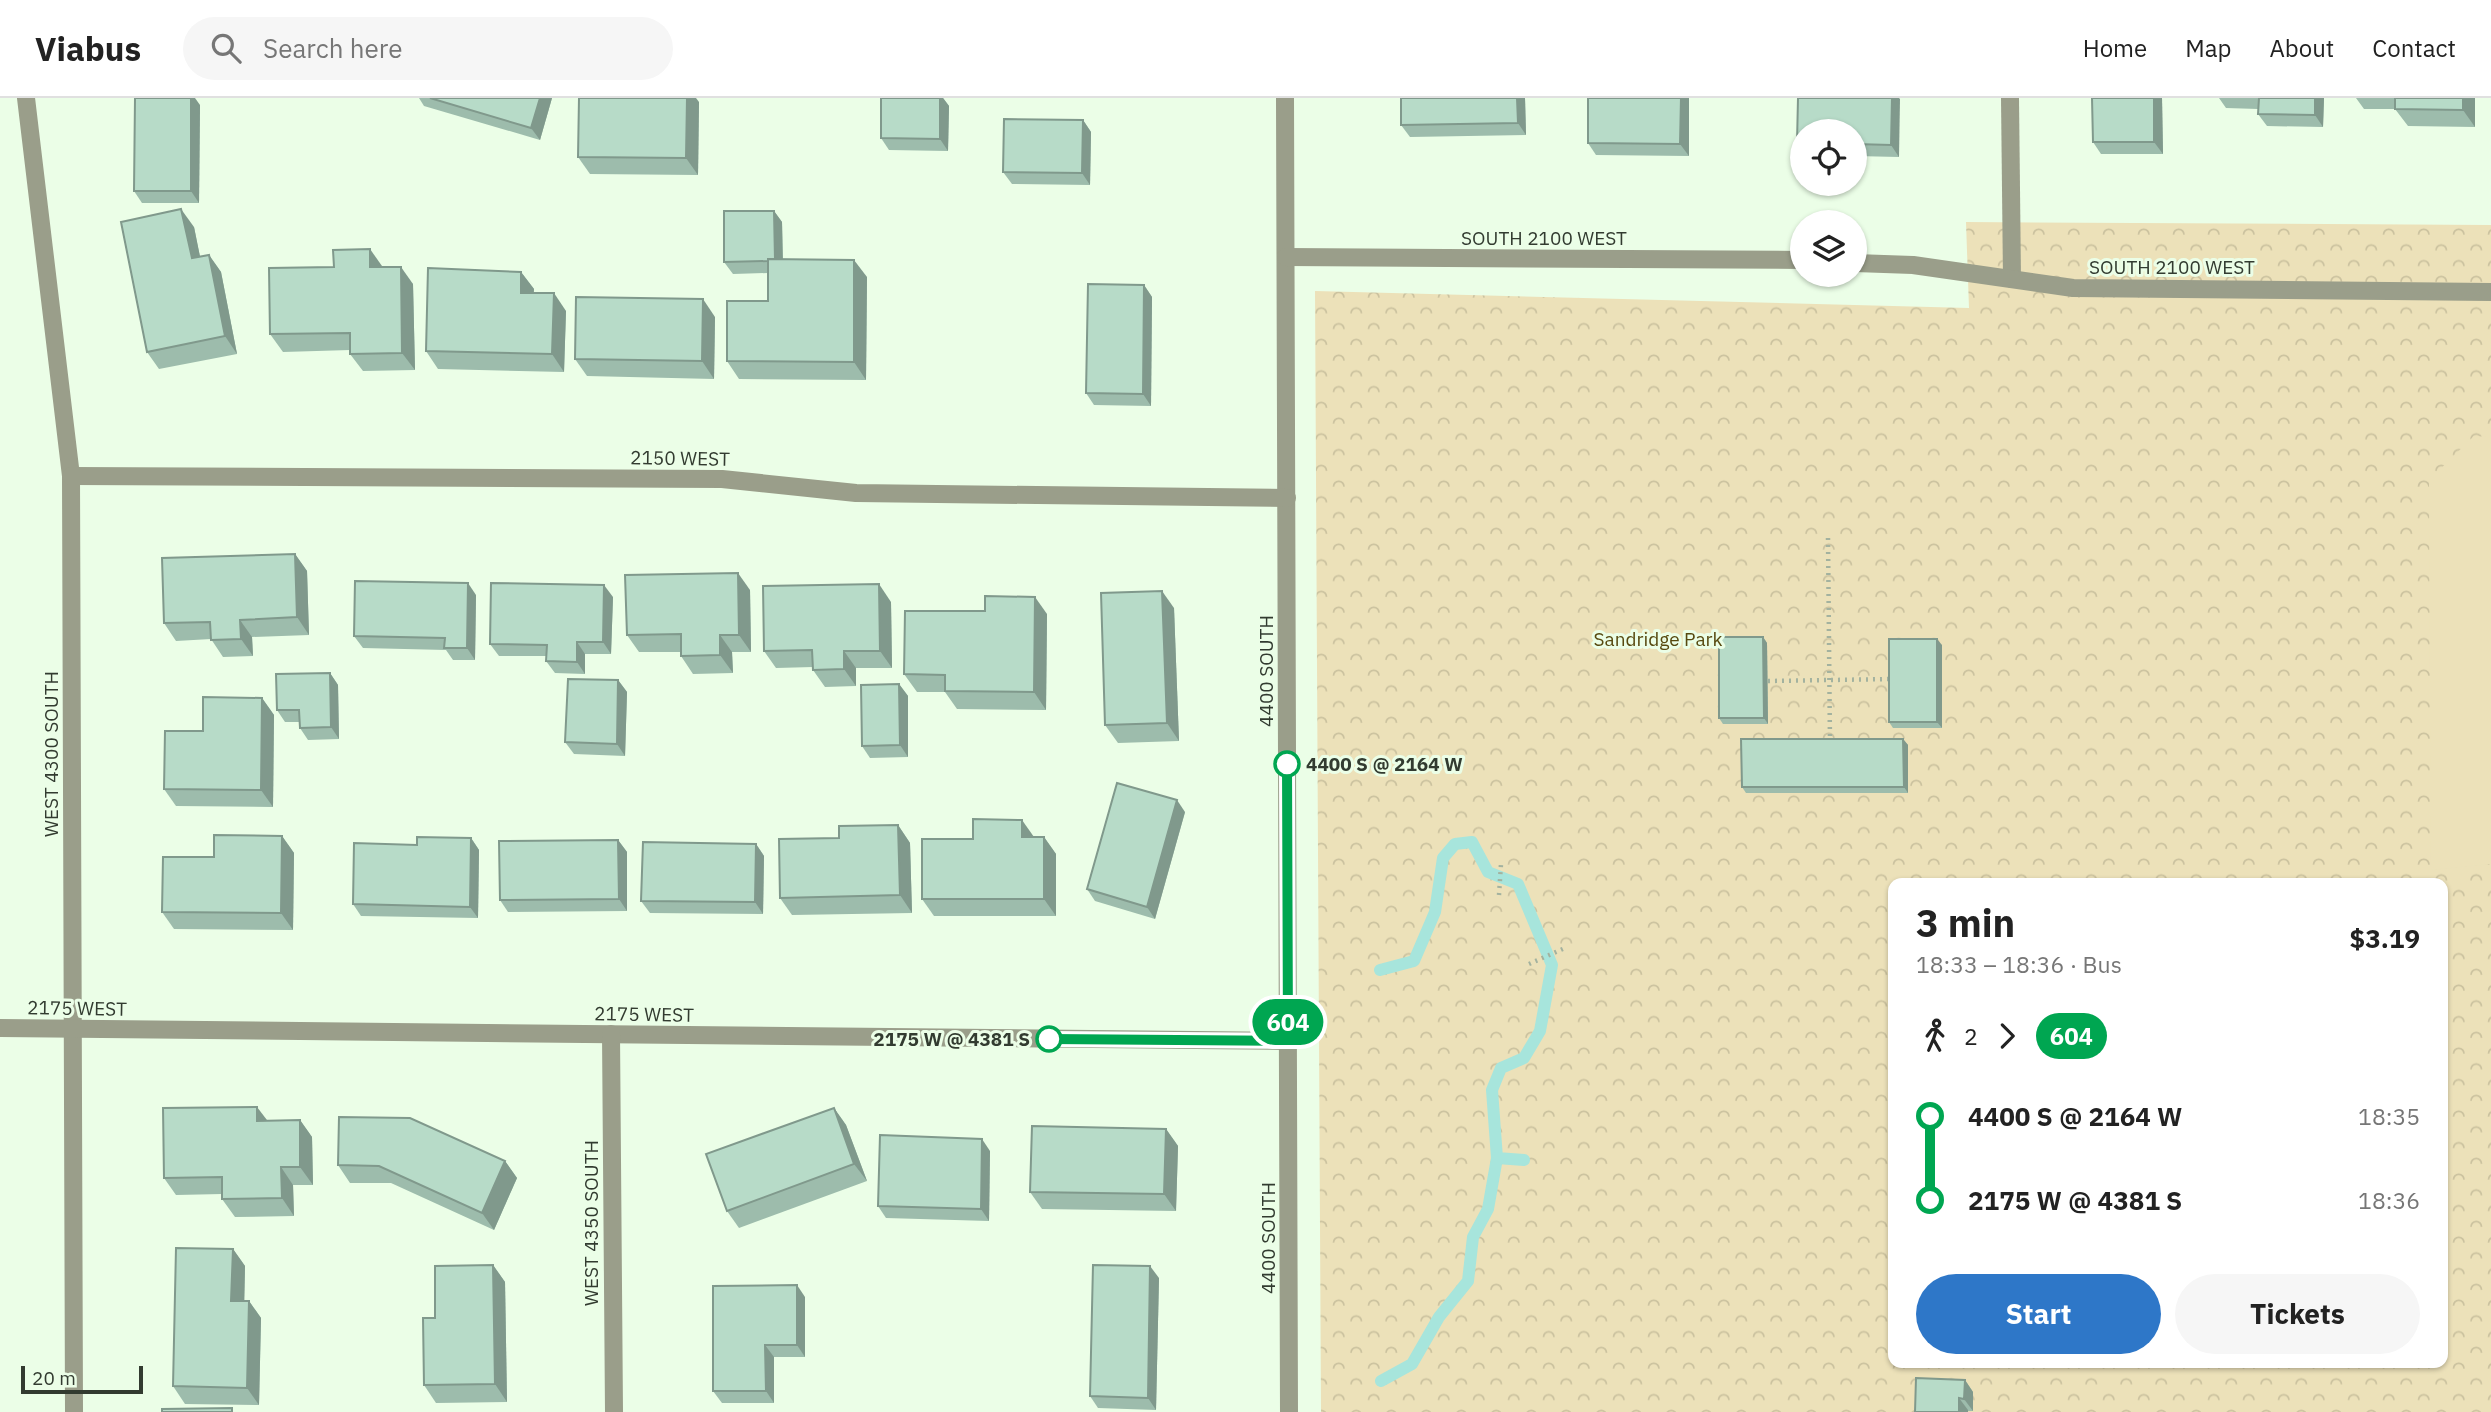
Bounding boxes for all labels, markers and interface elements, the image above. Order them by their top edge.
search box [183,17,673,80]
text: Viabus [35,27,141,70]
icon: search [207,29,245,67]
text: Search here [263,31,402,65]
text: Home [2083,32,2147,64]
text: Map [2185,32,2231,64]
text: About [2269,32,2334,64]
text: Contact [2372,32,2456,64]
map controls [1790,119,1867,287]
button: locate [1790,119,1867,196]
button: layers [1790,210,1867,287]
street label: SOUTH 2100 WEST [1461,226,1627,250]
street label: SOUTH 2100 WEST [2089,255,2255,279]
street label: 2150 WEST [630,445,730,471]
street label: 4400 SOUTH [1254,615,1278,727]
park label: Sandridge Park [1593,627,1723,651]
street label: WEST 4300 SOUTH [39,671,63,837]
marker: 4400 S @ 2164 W [1274,751,1300,777]
place label: 4400 S @ 2164 W [1306,752,1463,776]
text: 3 min [1916,898,2015,947]
text: $3.19 [2350,921,2420,955]
text: 18:33 – 18:36 · Bus [1916,949,2122,979]
street label: 2175 WEST [27,995,127,1021]
line badge: 604 [1248,999,1328,1045]
street label: 2175 WEST [594,1001,694,1027]
text: 604 [1266,1006,1310,1038]
icon: walk [1916,1017,1954,1055]
icon: forward [1988,1017,2026,1055]
text: 604 [2050,1020,2093,1052]
text: 2 [1964,1021,1978,1051]
marker: 2175 W @ 4381 S [1036,1026,1062,1052]
place label: 2175 W @ 4381 S [873,1027,1030,1051]
text: 4400 S @ 2164 W [1968,1099,2182,1133]
text: 18:35 [2358,1101,2420,1131]
street label: WEST 4350 SOUTH [579,1140,603,1306]
street label: 4400 SOUTH [1256,1182,1280,1294]
text: 2175 W @ 4381 S [1968,1183,2182,1217]
text: 18:36 [2358,1185,2420,1215]
button: Start [1916,1274,2161,1354]
button: Tickets [2175,1274,2420,1354]
scale bar [21,1363,144,1395]
text: 20 m [32,1366,76,1390]

